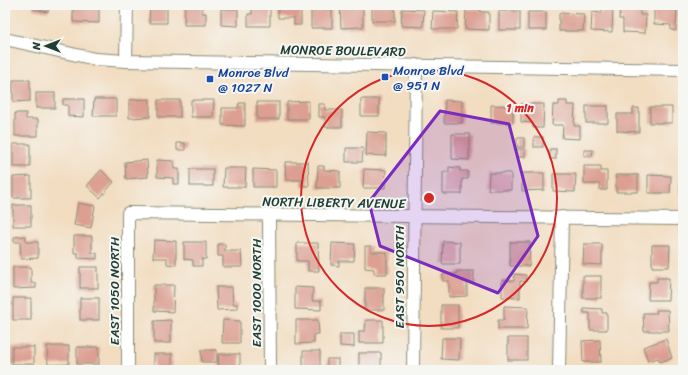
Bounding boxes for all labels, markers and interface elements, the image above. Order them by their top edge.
north arrow [26,26,66,66]
street label: MONROE BOULEVARD [280,38,406,63]
text: N [27,42,46,51]
place label: Monroe Blvd @ 951 N [393,59,465,97]
place label: Monroe Blvd @ 1027 N [218,61,290,99]
marker: Monroe Blvd @ 951 N [380,72,390,82]
marker: Monroe Blvd @ 1027 N [205,74,215,84]
text: 1 min [506,97,534,119]
street label: NORTH LIBERTY AVENUE [262,190,407,215]
centre of rings [422,191,436,205]
street label: EAST 950 NORTH [388,225,411,329]
street label: EAST 1050 NORTH [103,236,126,345]
street label: EAST 1000 NORTH [245,238,268,347]

